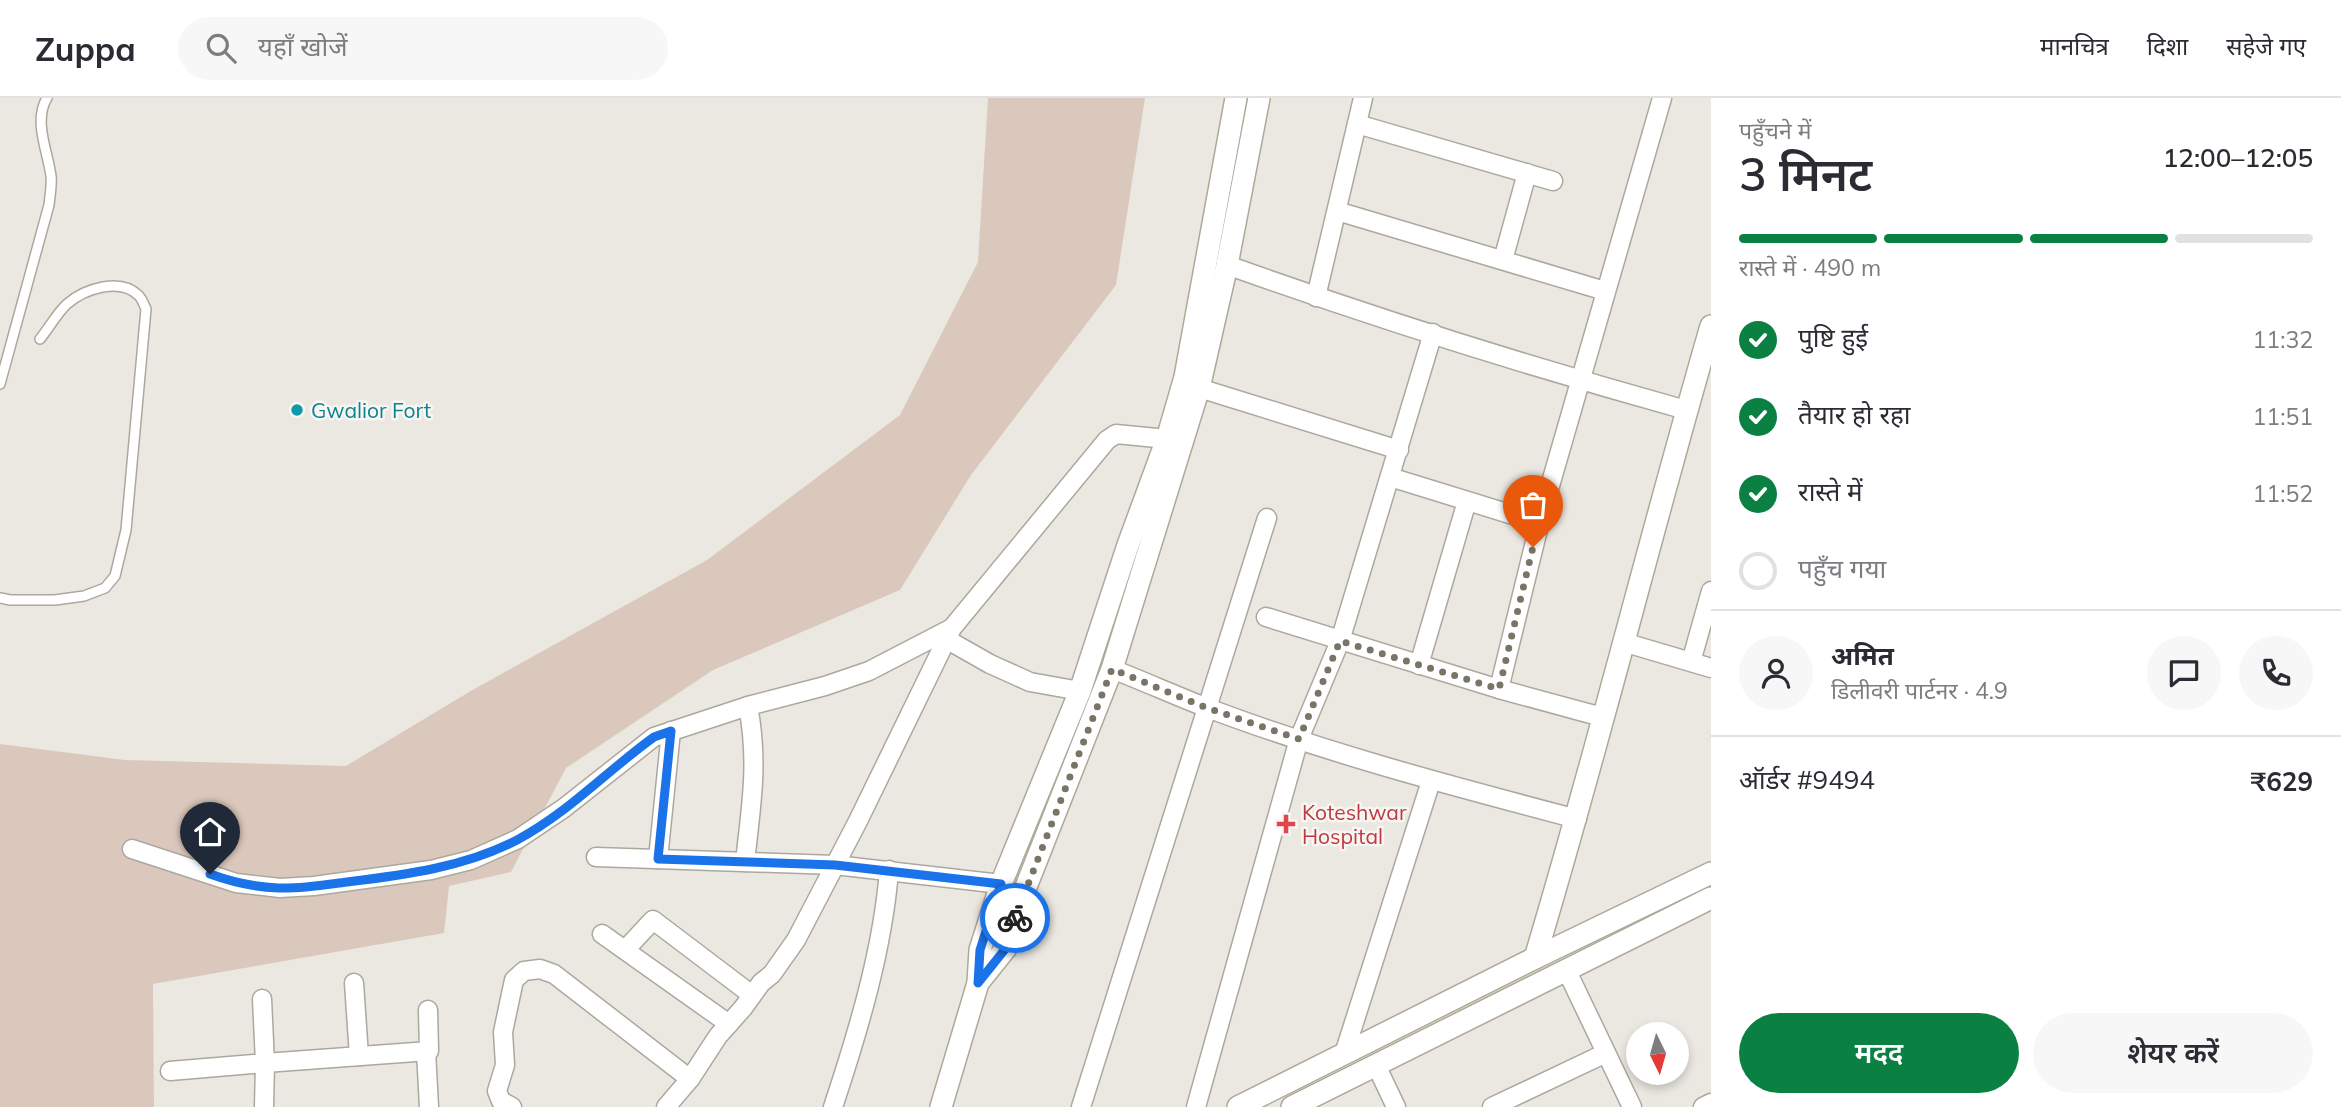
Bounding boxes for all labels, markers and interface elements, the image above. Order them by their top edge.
search box [178,17,668,80]
text: Zuppa [35,28,136,69]
icon: search [202,29,240,67]
text: यहाँ खोजें [258,30,348,63]
text: मानचित्र [2040,31,2109,61]
text: दिशा [2147,31,2188,61]
text: सहेजे गए [2226,31,2306,61]
text: पहुँचने में [1739,116,1811,145]
text: 12:00–12:05 [2163,141,2313,174]
text: 3 मिनट [1739,145,1872,203]
text: रास्ते में · 490 m [1739,253,1881,282]
icon: check [1739,321,1777,359]
text: पुष्टि हुई [1798,321,1868,354]
text: 11:32 [2253,325,2313,354]
place label: Gwalior Fort [311,397,431,423]
icon: check [1739,398,1777,436]
text: तैयार हो रहा [1798,398,1911,431]
marker: Gwalior Fort [289,402,305,418]
text: 11:51 [2253,402,2313,431]
pin [1503,475,1563,547]
icon: check [1739,475,1777,513]
text: रास्ते में [1798,475,1863,508]
text: 11:52 [2253,479,2313,508]
icon: bag [1514,486,1552,524]
text: पहुँच गया [1798,552,1886,585]
button: person [1739,636,1813,710]
button: chat [2147,636,2221,710]
button: phone [2239,636,2313,710]
text: अमित [1831,639,1894,672]
text: डिलीवरी पार्टनर · 4.9 [1831,676,2008,705]
text: ऑर्डर #9494 [1739,763,1875,796]
text: ₹629 [2251,765,2313,798]
place label: Koteshwar Hospital [1302,799,1407,849]
pin [180,802,240,874]
icon: home [191,813,229,851]
marker: Koteshwar Hospital [1276,814,1296,834]
courier [980,883,1050,953]
icon: bike [996,899,1034,937]
button: मदद [1739,1013,2019,1093]
button: शेयर करें [2033,1013,2313,1093]
north arrow [1626,1022,1689,1085]
map controls [1626,1022,1689,1085]

